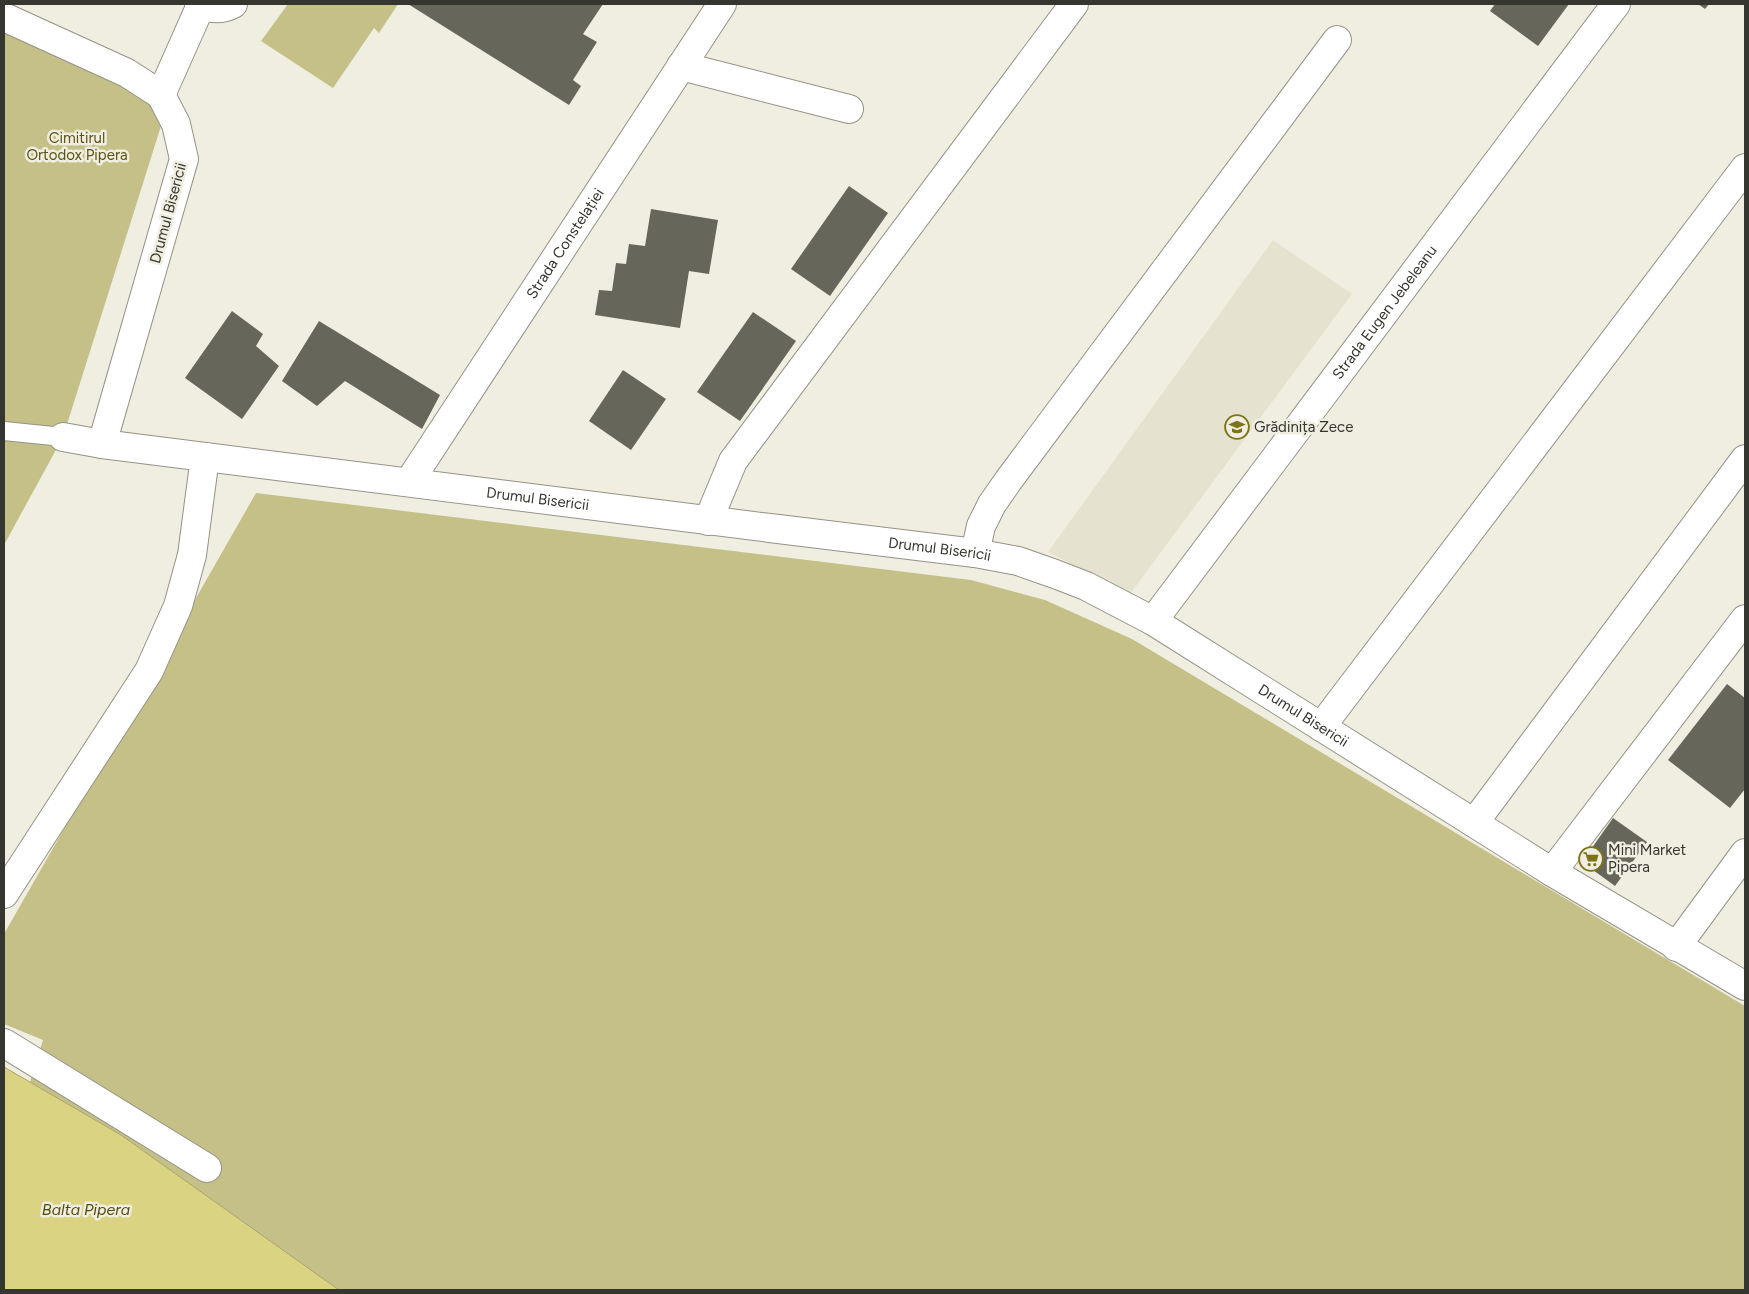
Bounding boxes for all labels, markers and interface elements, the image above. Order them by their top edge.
park label: Cimitirul Ortodox Pipera [26,129,128,164]
street label: Drumul Bisericii [146,161,190,265]
street label: Strada Constelației [522,185,608,302]
street label: Strada Eugen Jebeleanu [1329,242,1441,383]
school or university icon: Grădinița Zece [1224,414,1250,440]
place label: Grădinița Zece [1254,418,1353,436]
street label: Drumul Bisericii [485,483,590,514]
street label: Drumul Bisericii [887,534,993,565]
street label: Drumul Bisericii [1255,680,1352,751]
place label: Mini Market Pipera [1608,841,1686,876]
supermarket icon: Mini Market Pipera [1578,846,1604,872]
water label: Balta Pipera [42,1200,130,1219]

